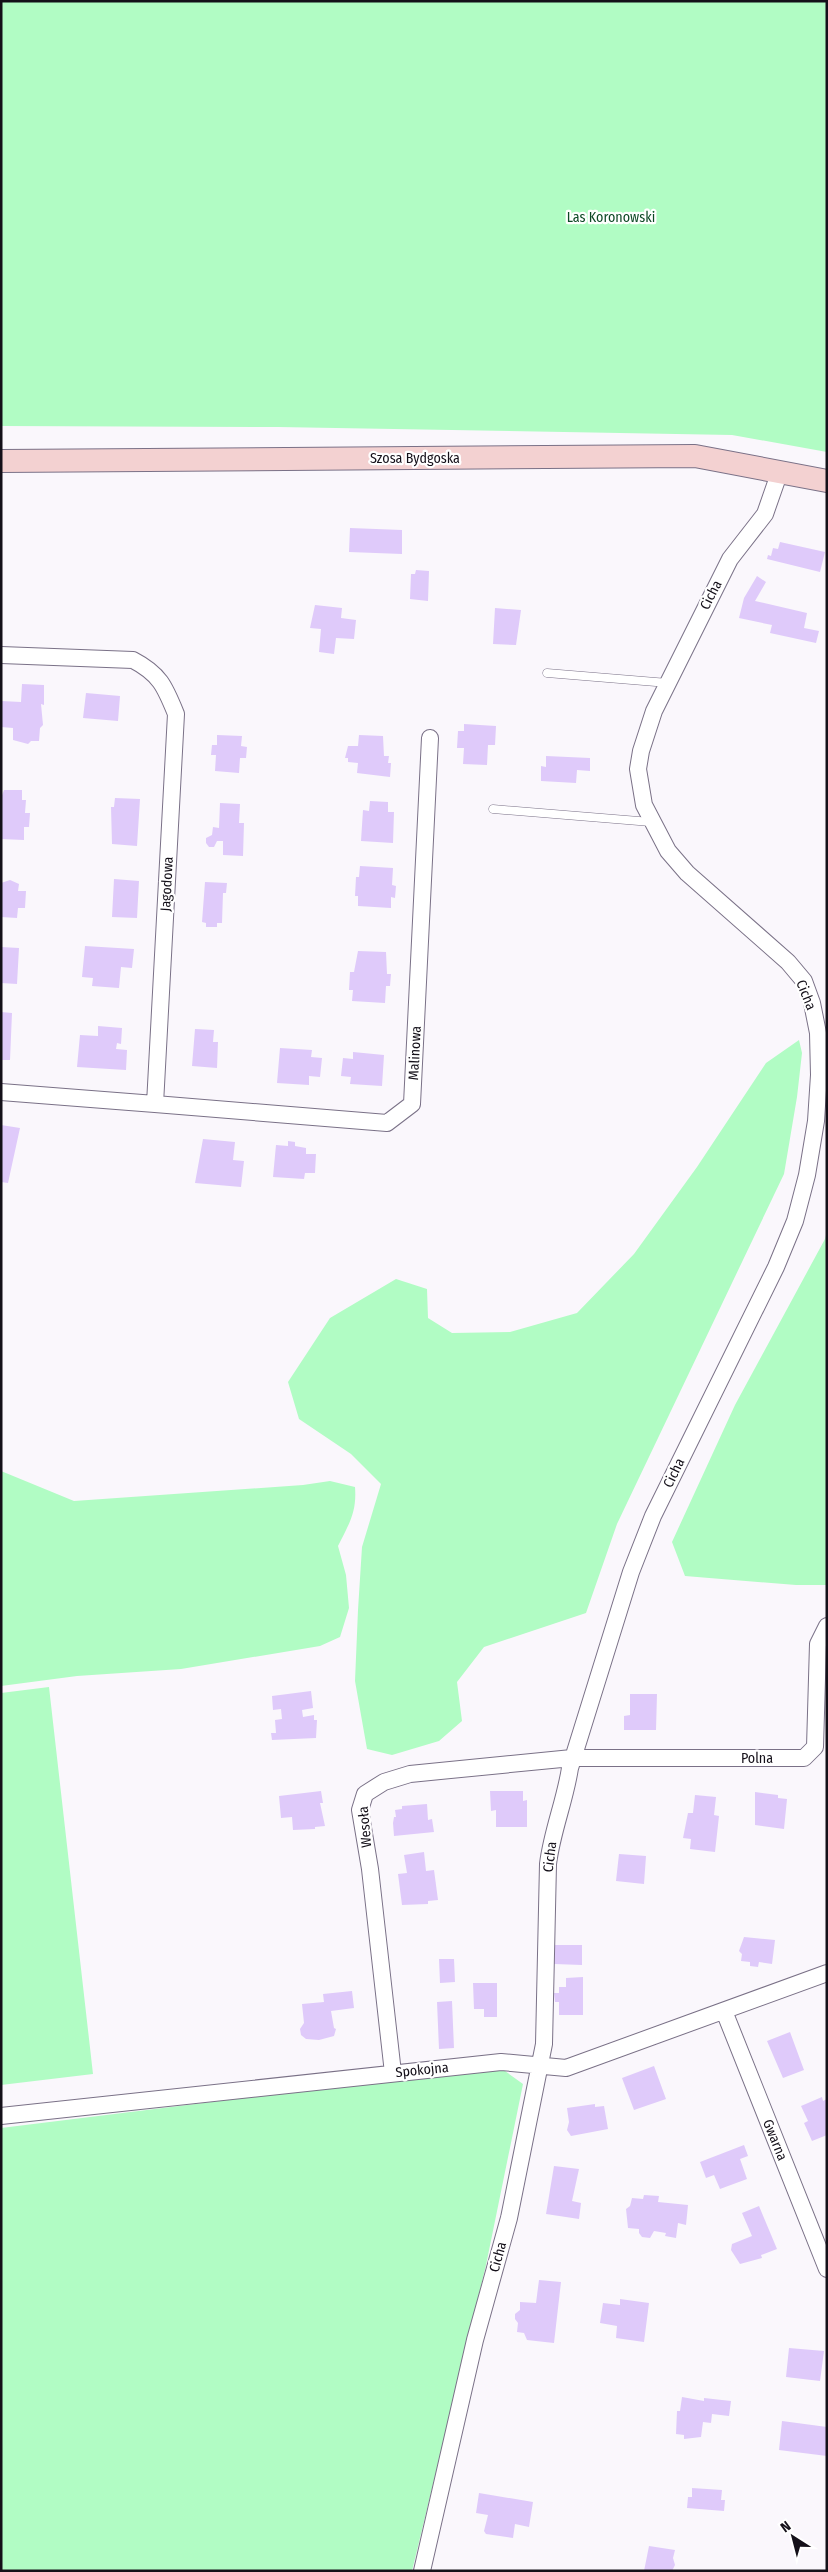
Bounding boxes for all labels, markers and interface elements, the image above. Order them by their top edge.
park label: Las Koronowski [567,209,655,226]
street label: Szosa Bydgoska [370,450,460,467]
street label: Cicha [696,577,726,613]
street label: Jagodowa [157,856,177,912]
street label: Cicha [792,978,820,1013]
street label: Malinowa [405,1025,425,1081]
street label: Cicha [660,1455,688,1491]
street label: Polna [741,1750,773,1767]
street label: Wesoła [355,1806,375,1848]
street label: Cicha [540,1841,560,1873]
street label: Spokojna [395,2059,450,2081]
street label: Gwarna [759,2117,791,2163]
street label: Cicha [486,2240,510,2274]
north arrow [768,2512,818,2562]
text: N [777,2518,794,2536]

